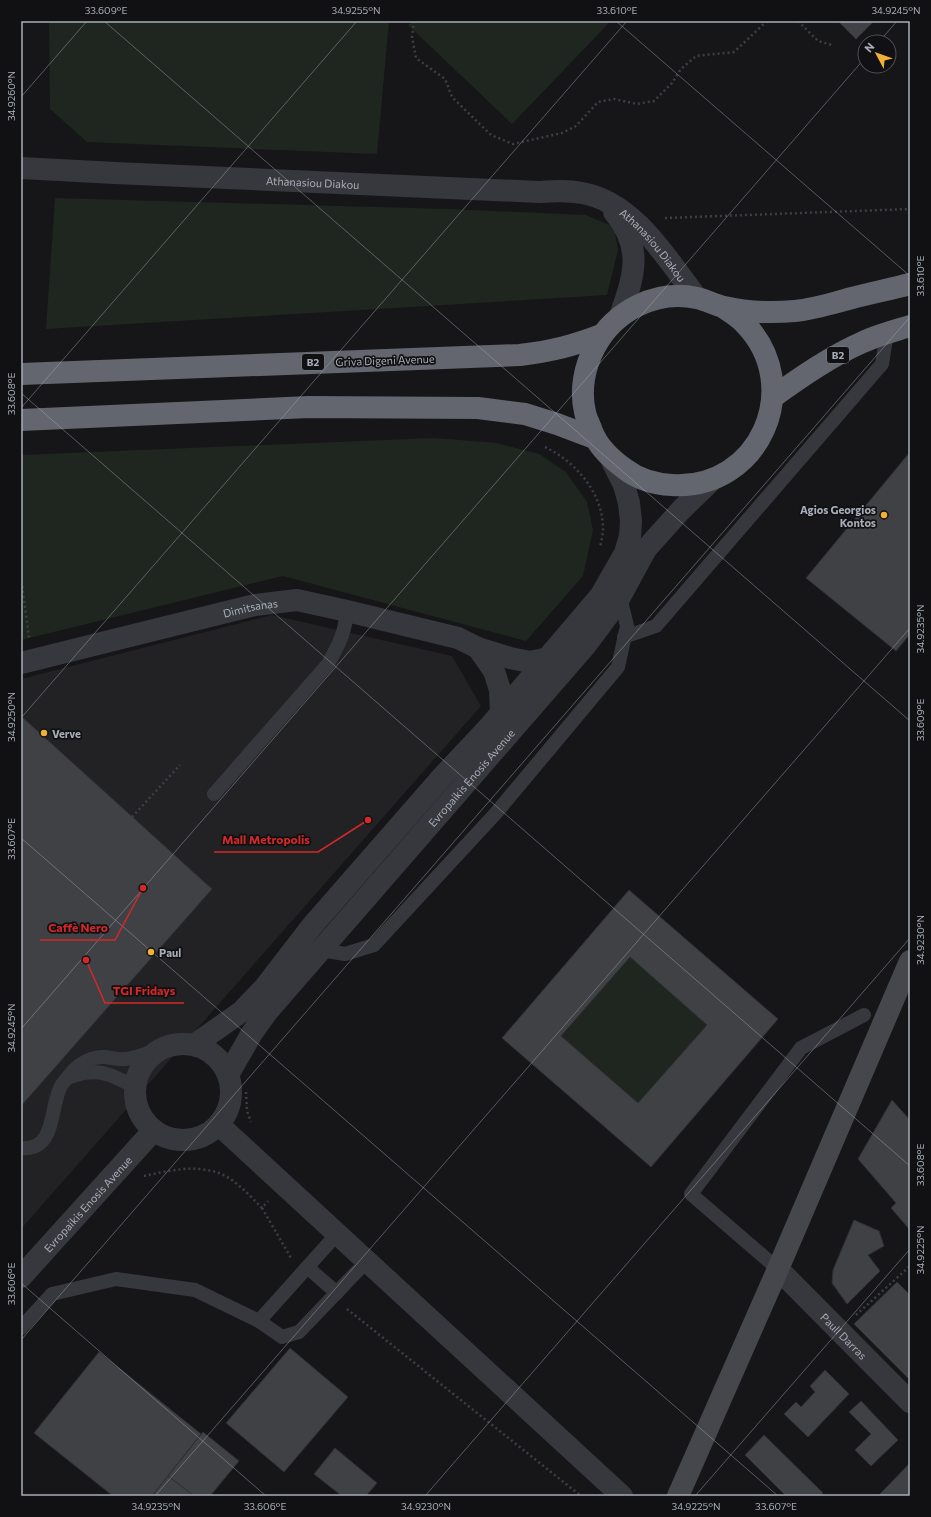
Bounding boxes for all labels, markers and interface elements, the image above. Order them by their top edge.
text: 33.609°E [85,4,127,16]
text: 34.9255°N [331,4,381,16]
text: 33.610°E [597,4,638,16]
text: 34.9245°N [871,4,921,16]
north arrow [857,34,897,74]
text: N [861,40,877,54]
text: 34.9260°N [5,71,17,121]
street label: Athanasiou Diakou [266,173,360,190]
street label: Athanasiou Diakou [618,205,689,284]
text: 33.610°E [914,255,926,296]
road number: B2 [827,347,849,363]
street label: Griva Digeni Avenue [335,352,435,368]
road number: B2 [302,354,324,370]
text: 33.608°E [5,373,17,415]
place label: Agios Georgios Kontos [800,503,876,529]
marker: Agios Georgios Kontos [879,510,889,520]
street label: Dimitsanas [221,596,278,619]
text: 34.9235°N [914,604,926,654]
text: 34.9250°N [5,692,17,742]
text: 33.609°E [914,699,926,741]
street label: Evropaikis Enosis Avenue [425,726,517,829]
place label: Verve [52,727,81,740]
marker: Verve [39,728,49,738]
text: 33.607°E [5,818,17,860]
callout: Mall Metropolis [214,828,318,852]
text: Mall Metropolis [222,832,310,846]
text: 34.9230°N [914,915,926,965]
callout: Caffè Nero [40,916,115,940]
text: Caffè Nero [48,920,108,934]
place label: Paul [159,946,181,959]
marker: Paul [146,947,156,957]
callout: TGI Fridays [105,979,184,1003]
text: TGI Fridays [113,983,176,997]
text: 34.9245°N [5,1003,17,1053]
text: 33.608°E [914,1144,926,1186]
street label: Evropaikis Enosis Avenue [41,1153,134,1254]
text: 34.9225°N [914,1226,926,1274]
text: 33.606°E [5,1263,17,1305]
street label: Paull Darras [819,1310,870,1362]
text: 34.9235°N [131,1500,181,1512]
text: 33.606°E [244,1500,286,1512]
text: 34.9230°N [401,1500,451,1512]
text: 34.9225°N [672,1500,720,1512]
text: 33.607°E [755,1500,797,1512]

